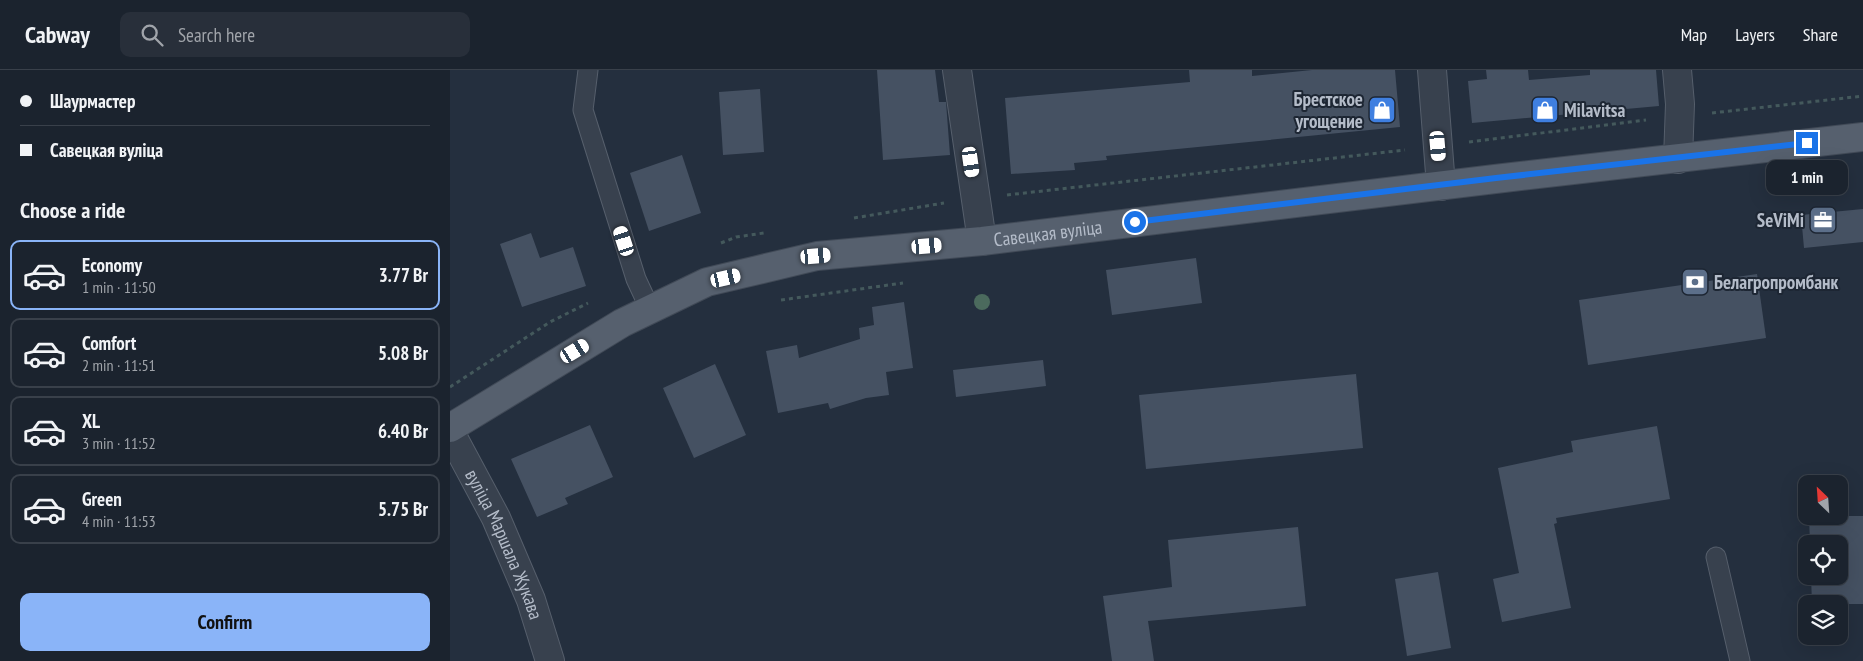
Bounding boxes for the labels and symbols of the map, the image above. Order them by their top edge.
place label: Брестское угощение [1293,87,1363,133]
shop icon: Брестское угощение [1367,95,1397,125]
shop icon: Milavitsa [1530,95,1560,125]
place label: Milavitsa [1564,98,1625,122]
car [1429,130,1446,162]
route end [1796,132,1818,154]
car [961,146,980,178]
callout: 1 min [1766,160,1848,196]
office icon: SeViMi [1808,205,1838,235]
place label: SeViMi [1757,208,1804,232]
route start [1124,211,1146,233]
street label: Савецкая вуліца [992,215,1103,251]
car [612,224,635,258]
car [911,237,942,255]
car [800,247,831,265]
car [709,267,742,289]
bank icon: Белагропромбанк [1680,267,1710,297]
place label: Белагропромбанк [1714,270,1839,294]
car [558,337,591,365]
street label: вуліца Маршала Жукава [460,465,548,622]
north arrow [1798,475,1848,525]

